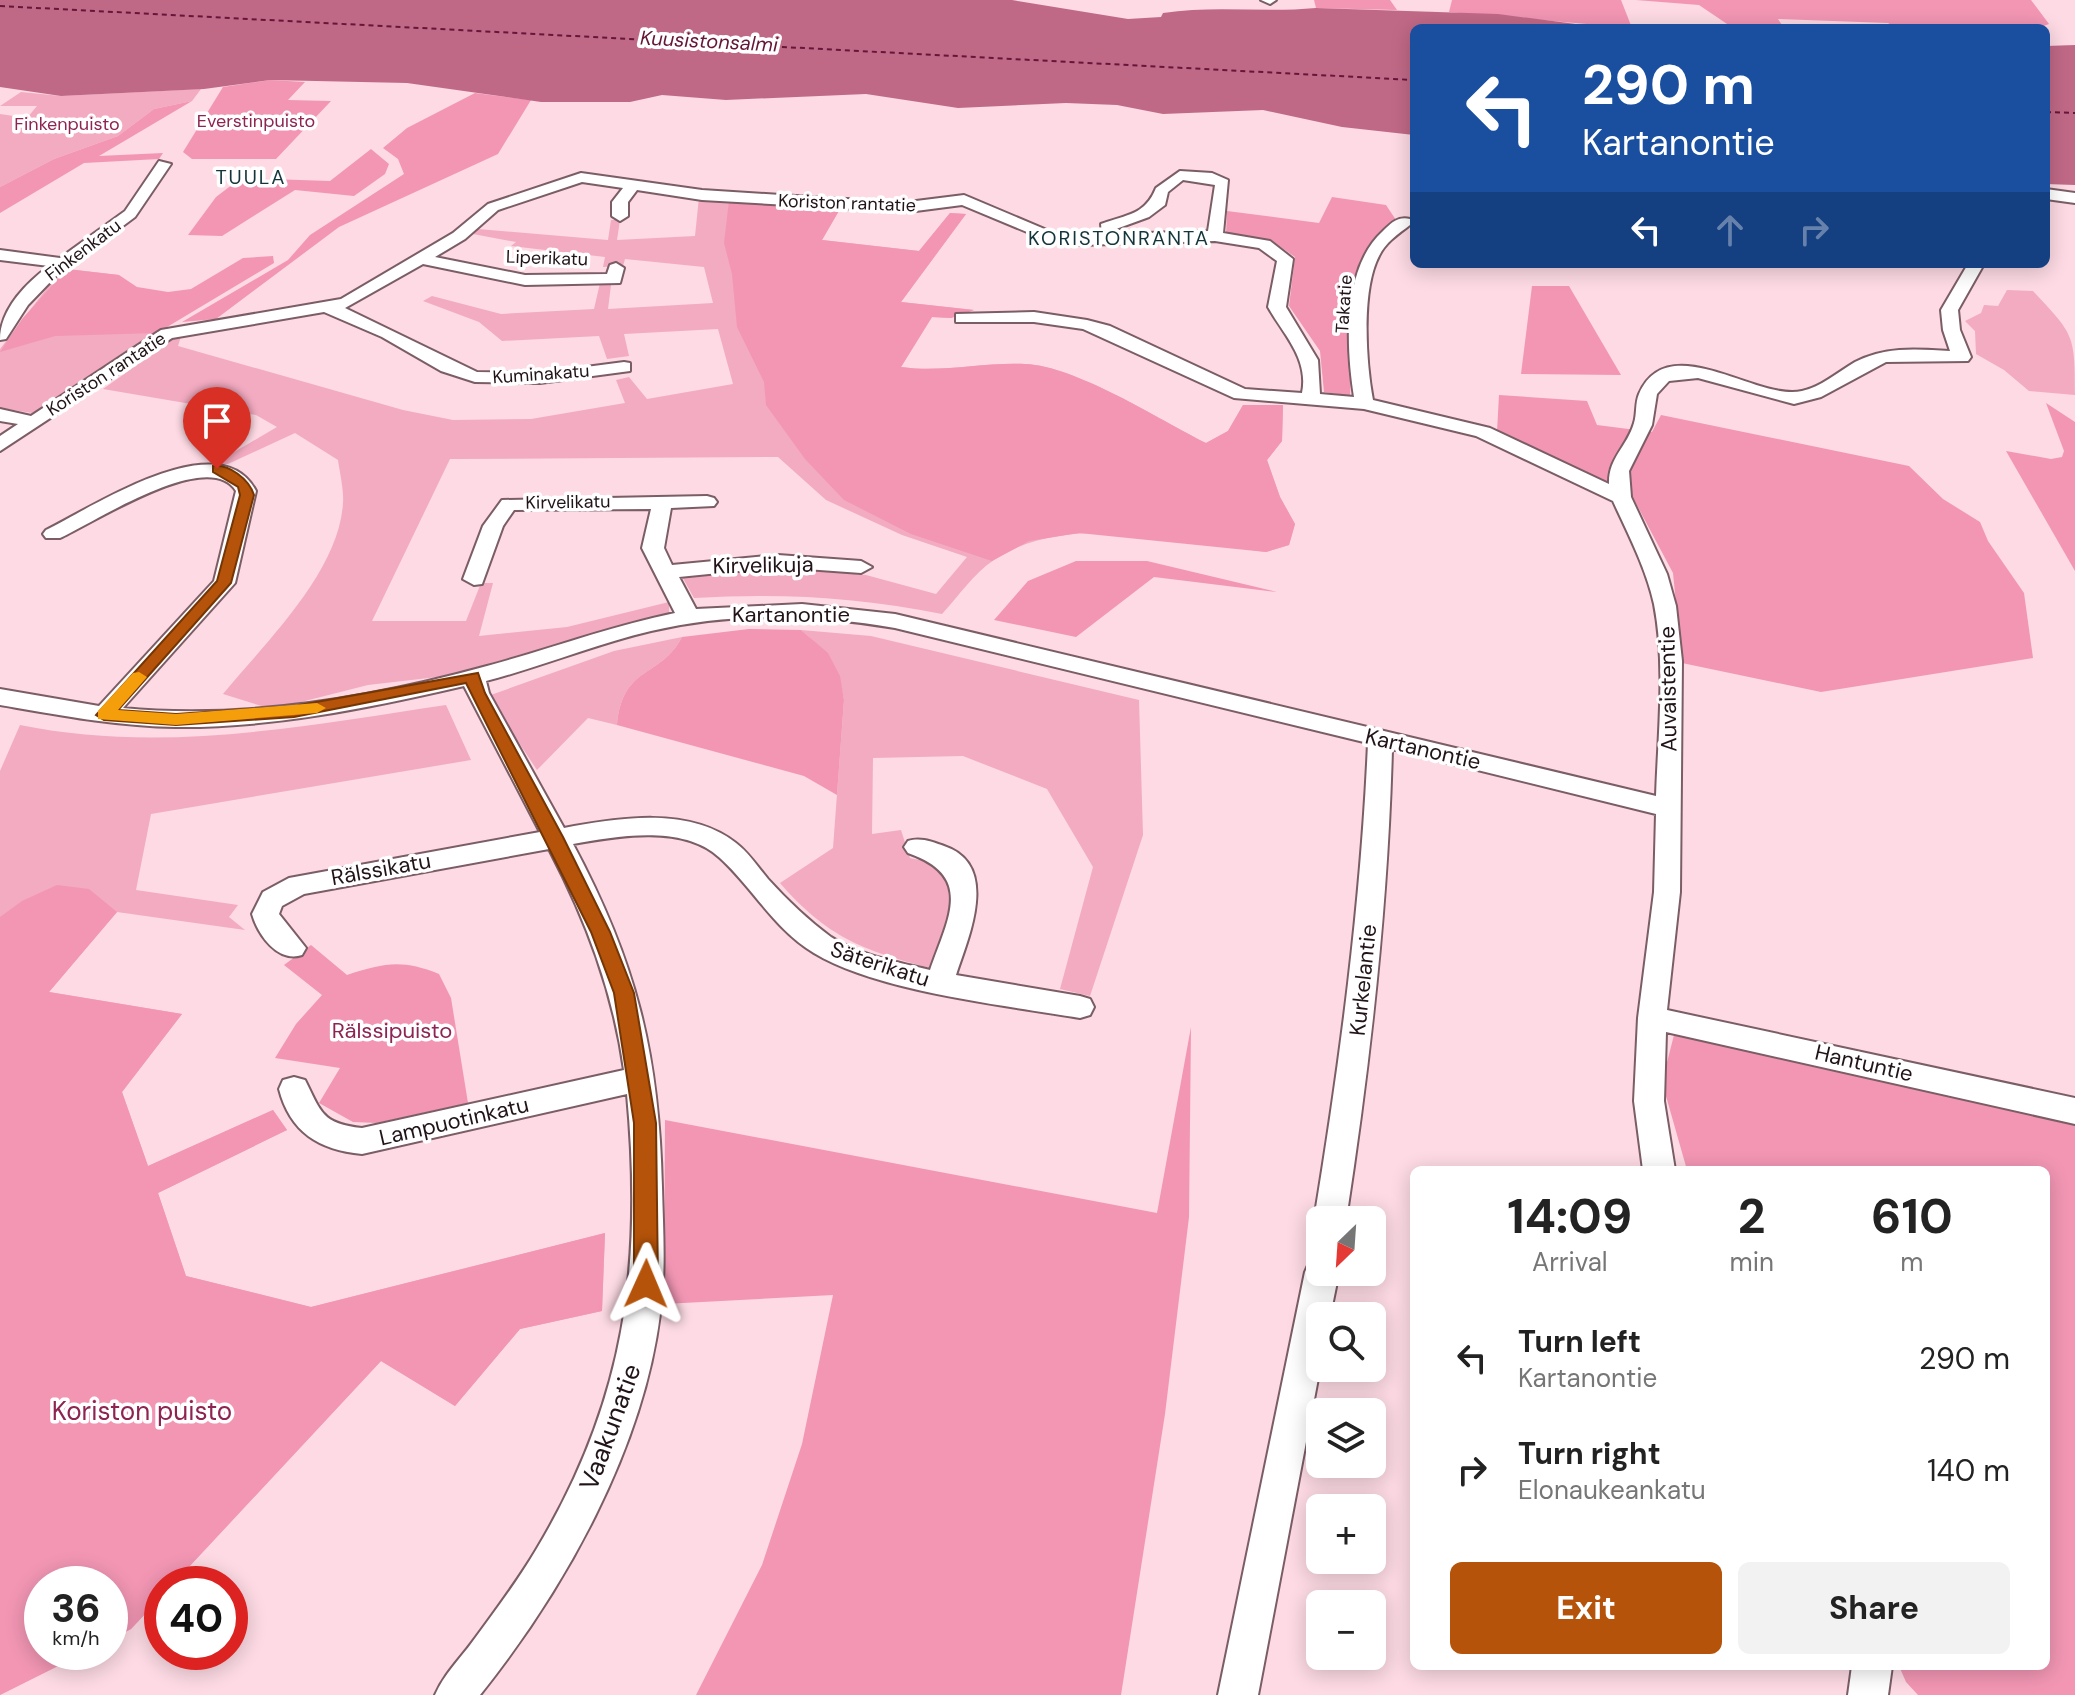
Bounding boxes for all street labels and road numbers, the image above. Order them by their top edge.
street label: Koriston rantatie [778,189,916,217]
street label: Finkenkatu [40,214,126,286]
street label: Liperikatu [506,245,588,271]
street label: Takatie [1330,274,1358,334]
street label: Koriston rantatie [42,326,170,422]
street label: Kuminakatu [492,359,590,389]
street label: Kirvelikatu [525,489,611,515]
street label: Kirvelikuja [712,550,814,580]
street label: Kartanontie [732,600,850,629]
street label: Auvaistentie [1652,626,1684,752]
street label: Kartanontie [1362,722,1484,776]
street label: Rälssikatu [329,846,433,892]
street label: Kurkelantie [1343,923,1383,1037]
street label: Säterikatu [827,934,933,994]
street label: Hantuntie [1812,1038,1916,1088]
street label: Lampuotinkatu [376,1090,532,1152]
street label: Vaakunatie [571,1359,649,1495]

